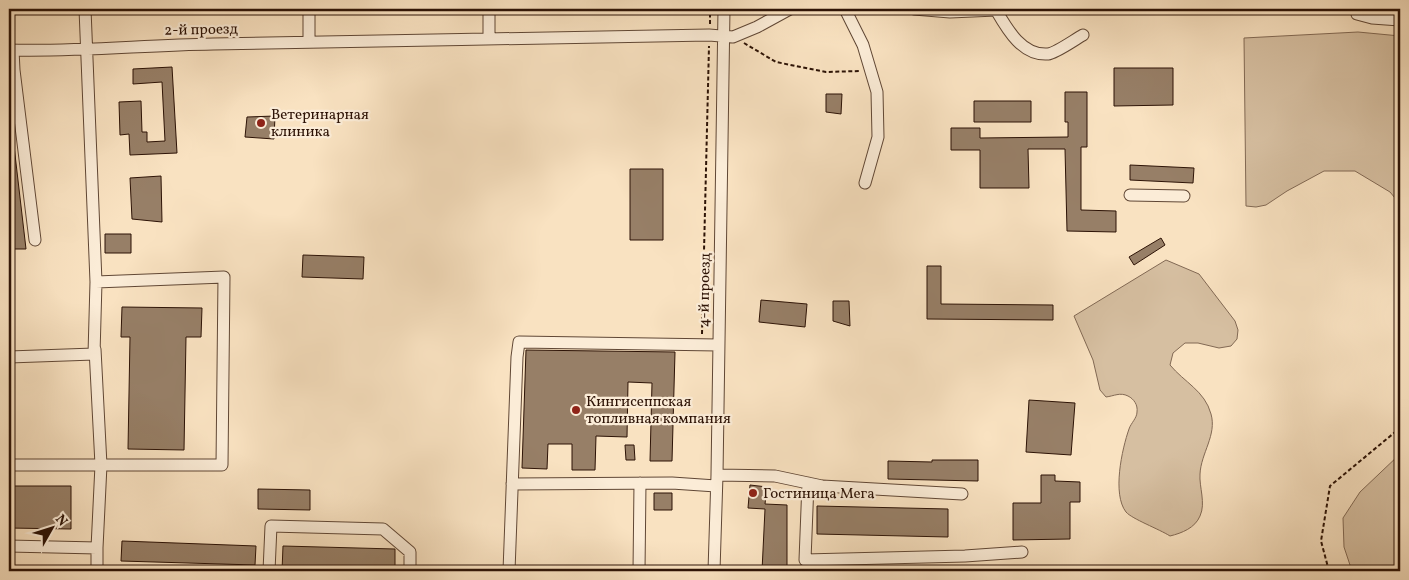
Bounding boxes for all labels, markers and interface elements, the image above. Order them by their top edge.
street label: 2-й проезд [164,19,239,42]
place label: Ветеринарная клиника [271,105,369,143]
marker: Ветеринарная клиника [255,117,267,129]
street label: 4-й проезд [694,252,717,327]
place label: Кингисеппская топливная компания [586,392,731,430]
marker: Кингисеппская топливная компания [570,404,582,416]
place label: Гостиница Мега [763,484,875,505]
marker: Гостиница Мега [747,487,759,499]
north arrow [28,502,78,552]
text: N [50,511,72,531]

